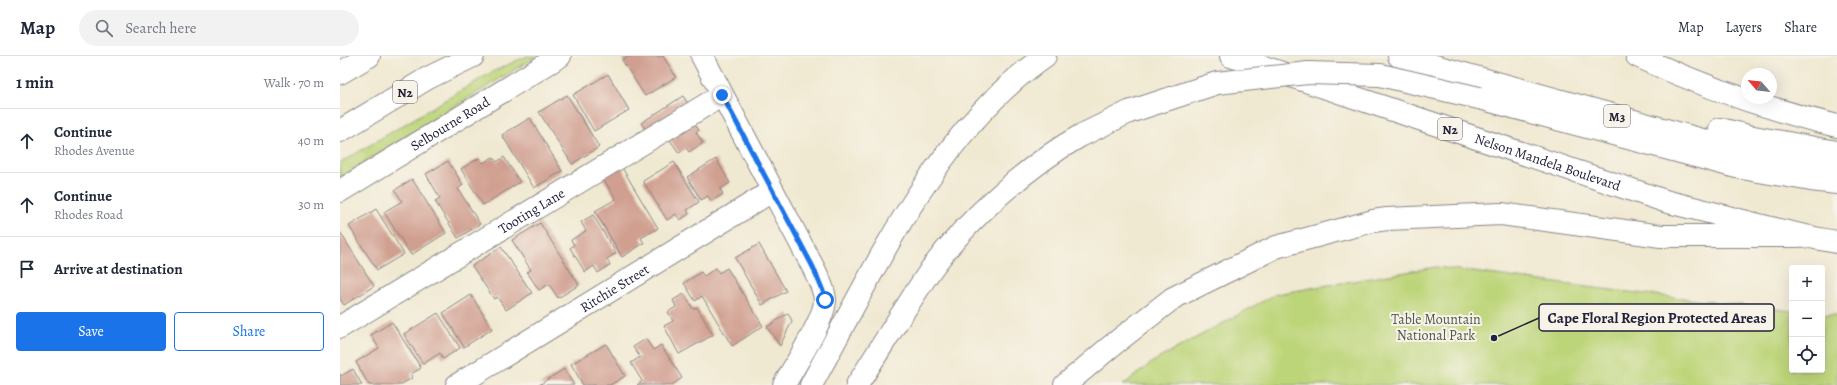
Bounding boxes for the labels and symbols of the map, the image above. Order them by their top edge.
north arrow [1741,68,1777,104]
road number: N2 [393,81,417,103]
route end [713,86,731,104]
street label: Selbourne Road [407,92,494,155]
road number: M3 [1604,105,1630,127]
road number: N2 [1438,118,1462,140]
street label: Nelson Mandela Boulevard [1472,129,1624,195]
street label: Tooting Lane [495,183,568,238]
street label: Ritchie Street [576,259,653,317]
route start [816,291,834,309]
callout: Cape Floral Region Protected Areas [1539,304,1774,331]
text: Cape Floral Region Protected Areas [1547,308,1767,328]
park label: Table Mountain National Park [1391,310,1481,345]

